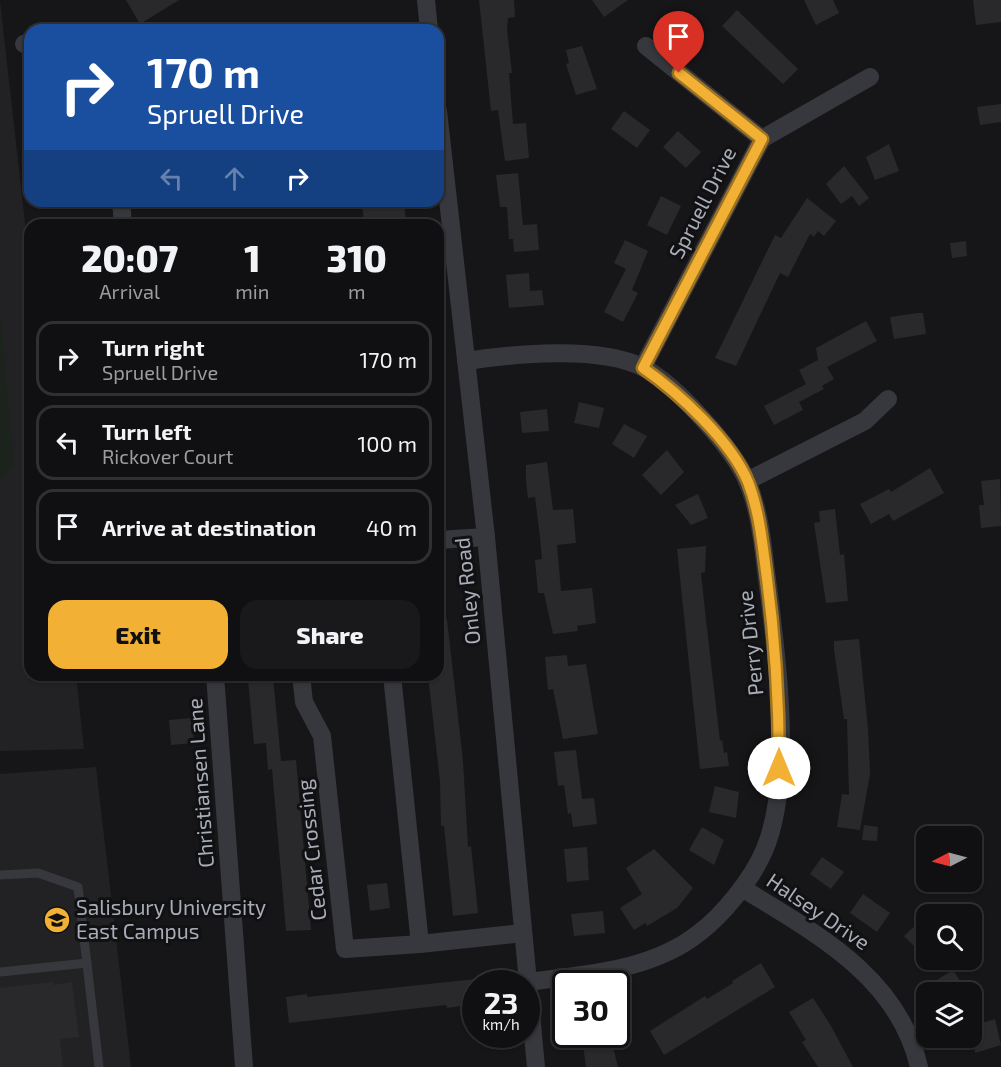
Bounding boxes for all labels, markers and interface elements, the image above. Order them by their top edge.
pin [653,11,704,73]
icon: arrive [662,20,695,53]
text: 170 m [147,46,260,96]
icon: right [48,48,126,126]
text: Spruell Drive [147,97,304,129]
street label: Spruell Drive [663,142,741,262]
icon: left [155,162,188,195]
icon: ahead [218,162,251,195]
icon: right [281,162,314,195]
text: 20:07 [81,236,178,279]
text: 1 [244,236,260,279]
text: 310 [327,236,387,279]
text: Arrival [99,279,160,303]
text: min [235,279,269,303]
text: m [348,279,365,303]
text: Turn right [102,334,204,360]
icon: right [51,342,84,375]
text: 170 m [360,346,417,372]
text: Spruell Drive [102,360,218,384]
text: Turn left [102,418,191,444]
icon: left [51,426,84,459]
text: 100 m [358,430,417,456]
text: Rickover Court [102,444,233,468]
icon: arrive [51,510,84,543]
text: Arrive at destination [102,514,316,540]
text: 40 m [366,514,417,540]
street label: Onley Road [448,536,485,646]
street label: Perry Drive [732,589,767,697]
button: Exit [48,600,228,669]
button: Share [240,600,420,669]
street label: Christiansen Lane [181,697,218,869]
position arrow [747,736,811,800]
street label: Cedar Crossing [291,778,330,922]
north arrow [916,826,982,892]
map controls [916,826,982,1048]
street label: Halsey Drive [763,867,875,954]
place label: Salisbury University East Campus [76,894,266,943]
button: search [916,904,982,970]
school or university icon: Salisbury University East Campus [42,905,72,935]
speed limit sign: 30 [552,970,630,1048]
button: layers [916,982,982,1048]
text: 23 [484,984,518,1020]
text: km/h [482,1015,520,1033]

